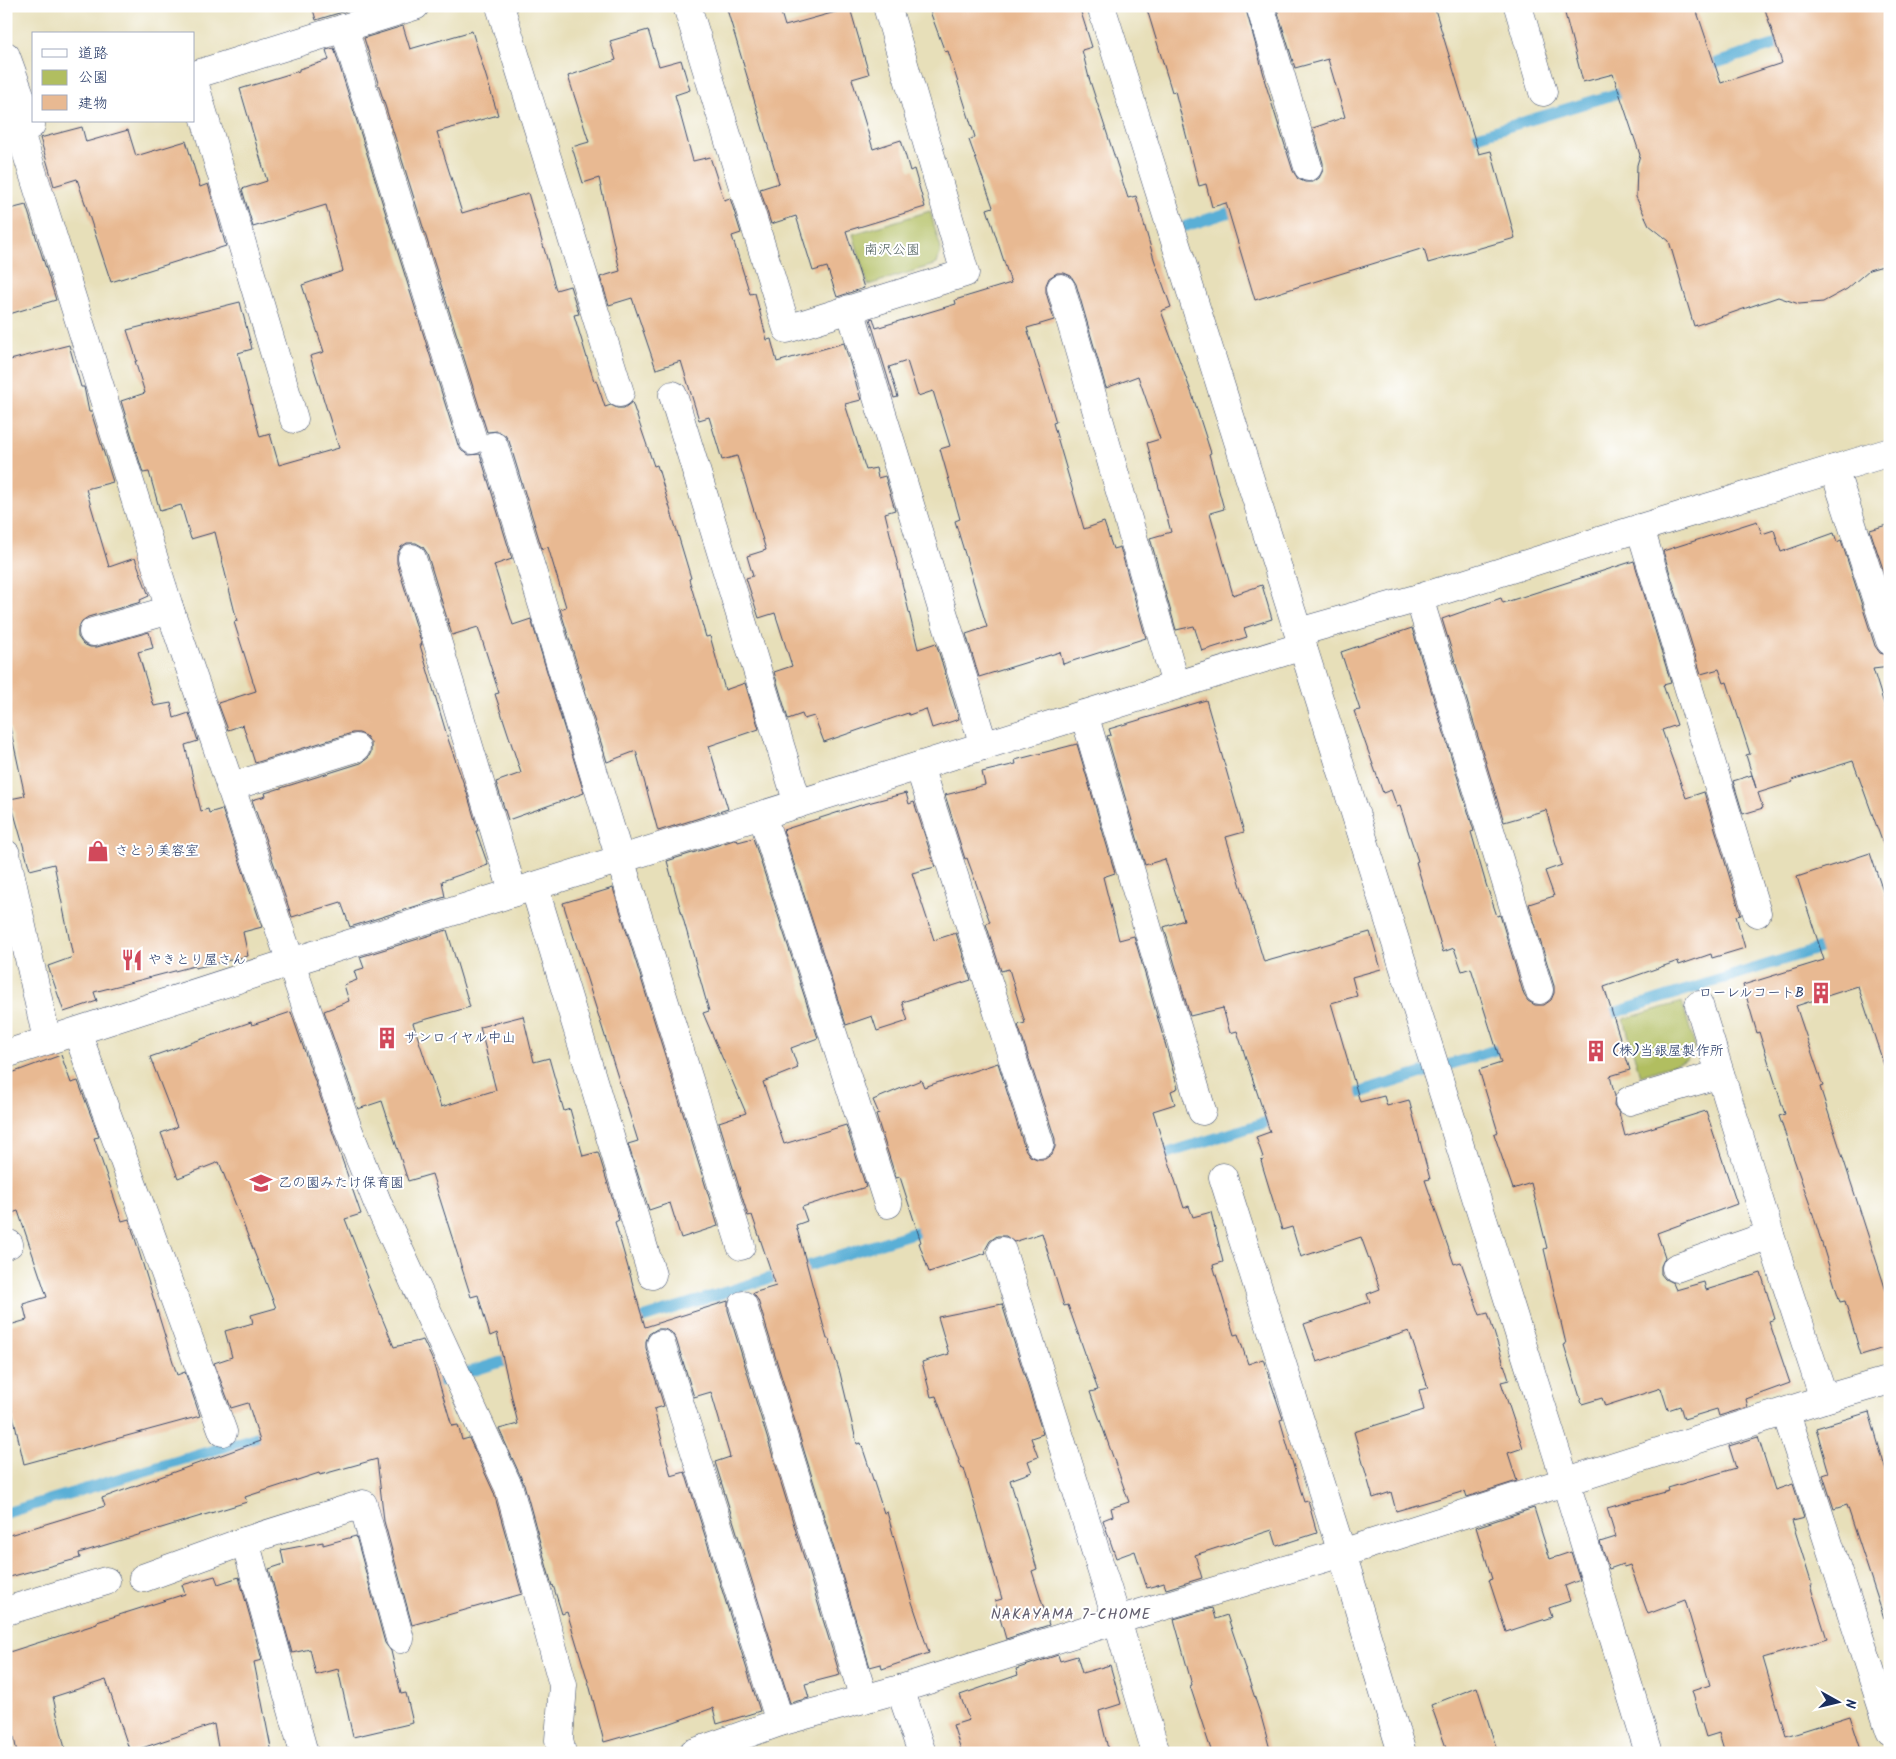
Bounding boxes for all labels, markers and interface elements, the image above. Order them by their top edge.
legend [32,32,195,122]
text: 道路 [78,42,108,66]
text: 公園 [78,66,108,90]
text: 建物 [78,92,108,116]
park label: 南沢公園 [864,239,920,261]
shop icon: さとう美容室 [85,838,111,864]
place label: さとう美容室 [115,840,199,862]
restaurant icon: やきとり屋さん [119,947,145,973]
place label: やきとり屋さん [148,949,246,971]
building icon: ローレルコートB [1808,980,1834,1006]
place label: ローレルコートB [1698,982,1804,1004]
building icon: サンロイヤル中山 [374,1025,400,1051]
place label: サンロイヤル中山 [404,1027,516,1049]
building icon: (株)当銀屋製作所 [1583,1038,1609,1064]
place label: (株)当銀屋製作所 [1612,1040,1724,1062]
school or university icon: 乙の園みたけ保育園 [248,1170,274,1196]
place label: 乙の園みたけ保育園 [278,1172,404,1194]
district label: NAKAYAMA 7-CHOME [991,1603,1152,1627]
north arrow [1814,1676,1864,1726]
text: N [1838,1698,1861,1710]

